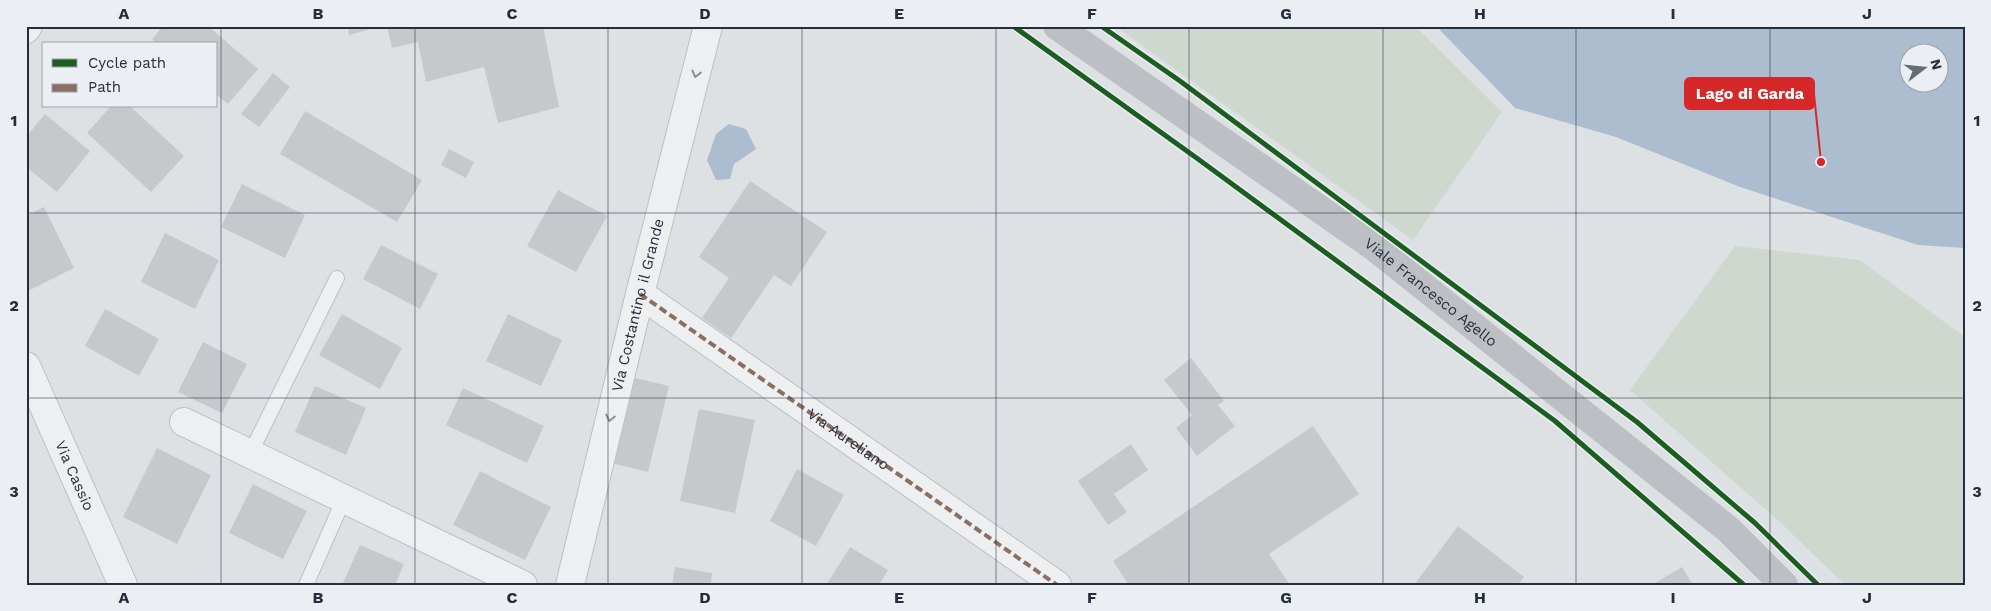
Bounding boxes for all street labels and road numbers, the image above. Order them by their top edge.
street label: Via Costantino il Grande [608,217,668,394]
street label: Viale Francesco Agello [1361,234,1501,351]
street label: Via Aureliano [804,405,893,474]
street label: Via Cassio [51,438,98,513]

